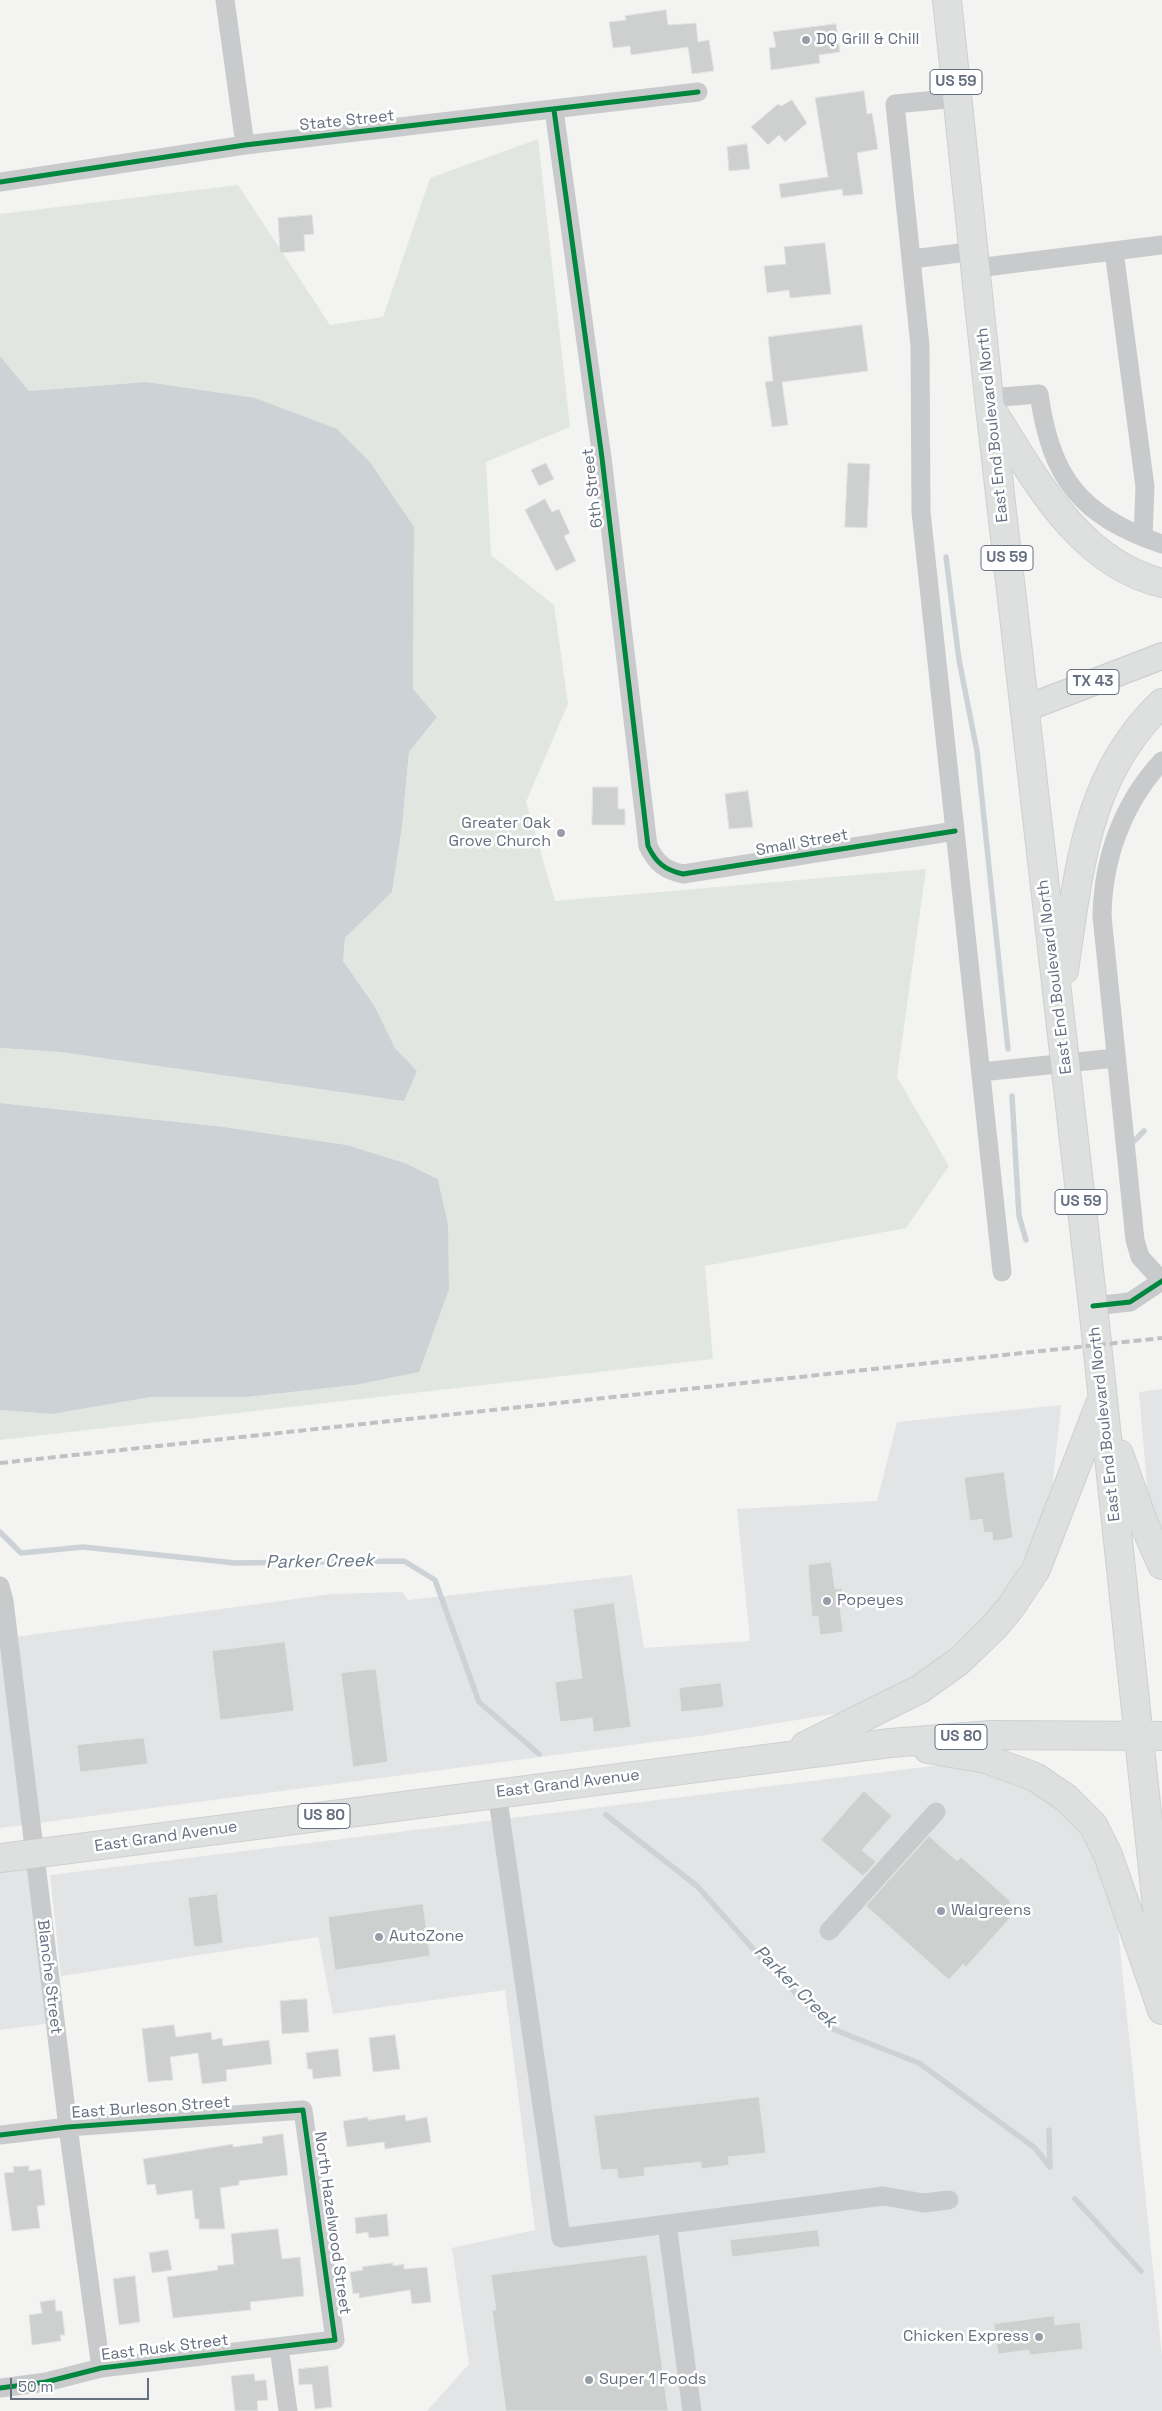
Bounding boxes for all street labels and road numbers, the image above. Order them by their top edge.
road number: US 59 [930,70,982,94]
street label: State Street [299,106,395,136]
street label: East End Boulevard North [973,327,1013,523]
street label: 6th Street [579,447,607,529]
road number: US 59 [981,546,1033,570]
road number: TX 43 [1067,670,1119,694]
street label: Small Street [754,825,850,861]
street label: East End Boulevard North [1034,879,1076,1075]
road number: US 59 [1055,1190,1107,1214]
street label: East End Boulevard North [1085,1326,1125,1522]
road number: US 80 [935,1724,987,1750]
street label: East Grand Avenue [495,1766,641,1802]
road number: US 80 [298,1804,350,1828]
street label: East Grand Avenue [93,1817,239,1857]
street label: Blanche Street [32,1919,66,2035]
street label: East Burleson Street [71,2093,231,2123]
street label: North Hazelwood Street [310,2130,354,2316]
street label: East Rusk Street [100,2331,230,2365]

